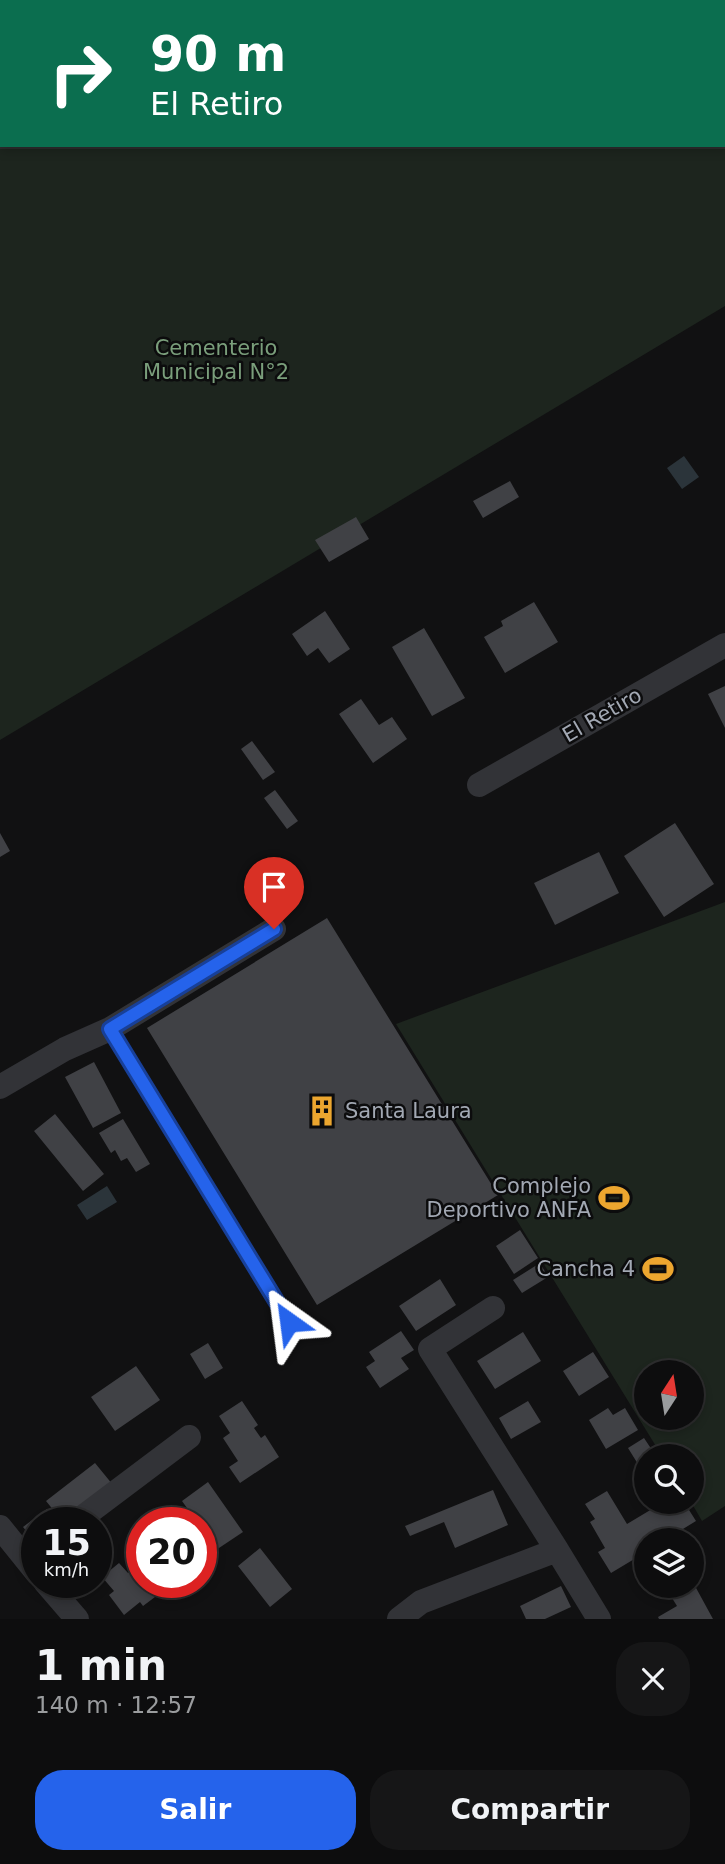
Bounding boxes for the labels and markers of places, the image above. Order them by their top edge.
pin [244,857,304,929]
building icon: Santa Laura [305,1094,339,1128]
place label: Santa Laura [345,1099,472,1123]
place label: Complejo Deportivo ANFA [426,1174,592,1222]
sports icon: Complejo Deportivo ANFA [597,1181,631,1215]
sports icon: Cancha 4 [641,1252,675,1286]
place label: Cancha 4 [536,1257,635,1281]

